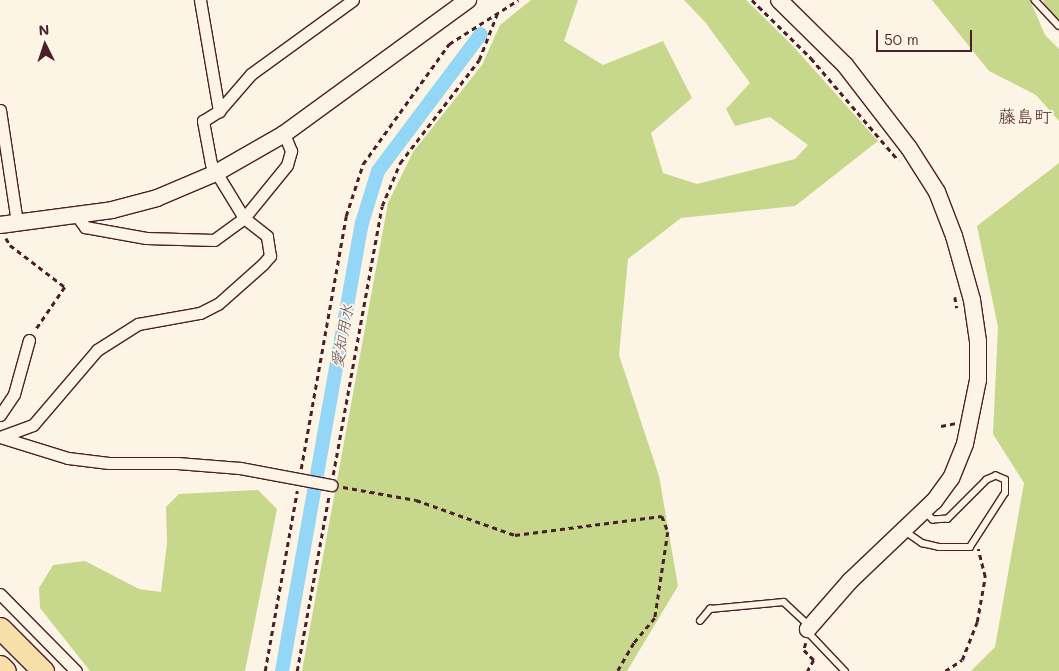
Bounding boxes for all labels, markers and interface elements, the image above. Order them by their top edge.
north arrow [20,20,70,70]
text: N [38,20,50,39]
scale bar [879,20,975,52]
text: 50 m [884,29,919,49]
district label: 藤島町 [998,105,1052,127]
water label: 愛知用水 [327,303,357,369]

